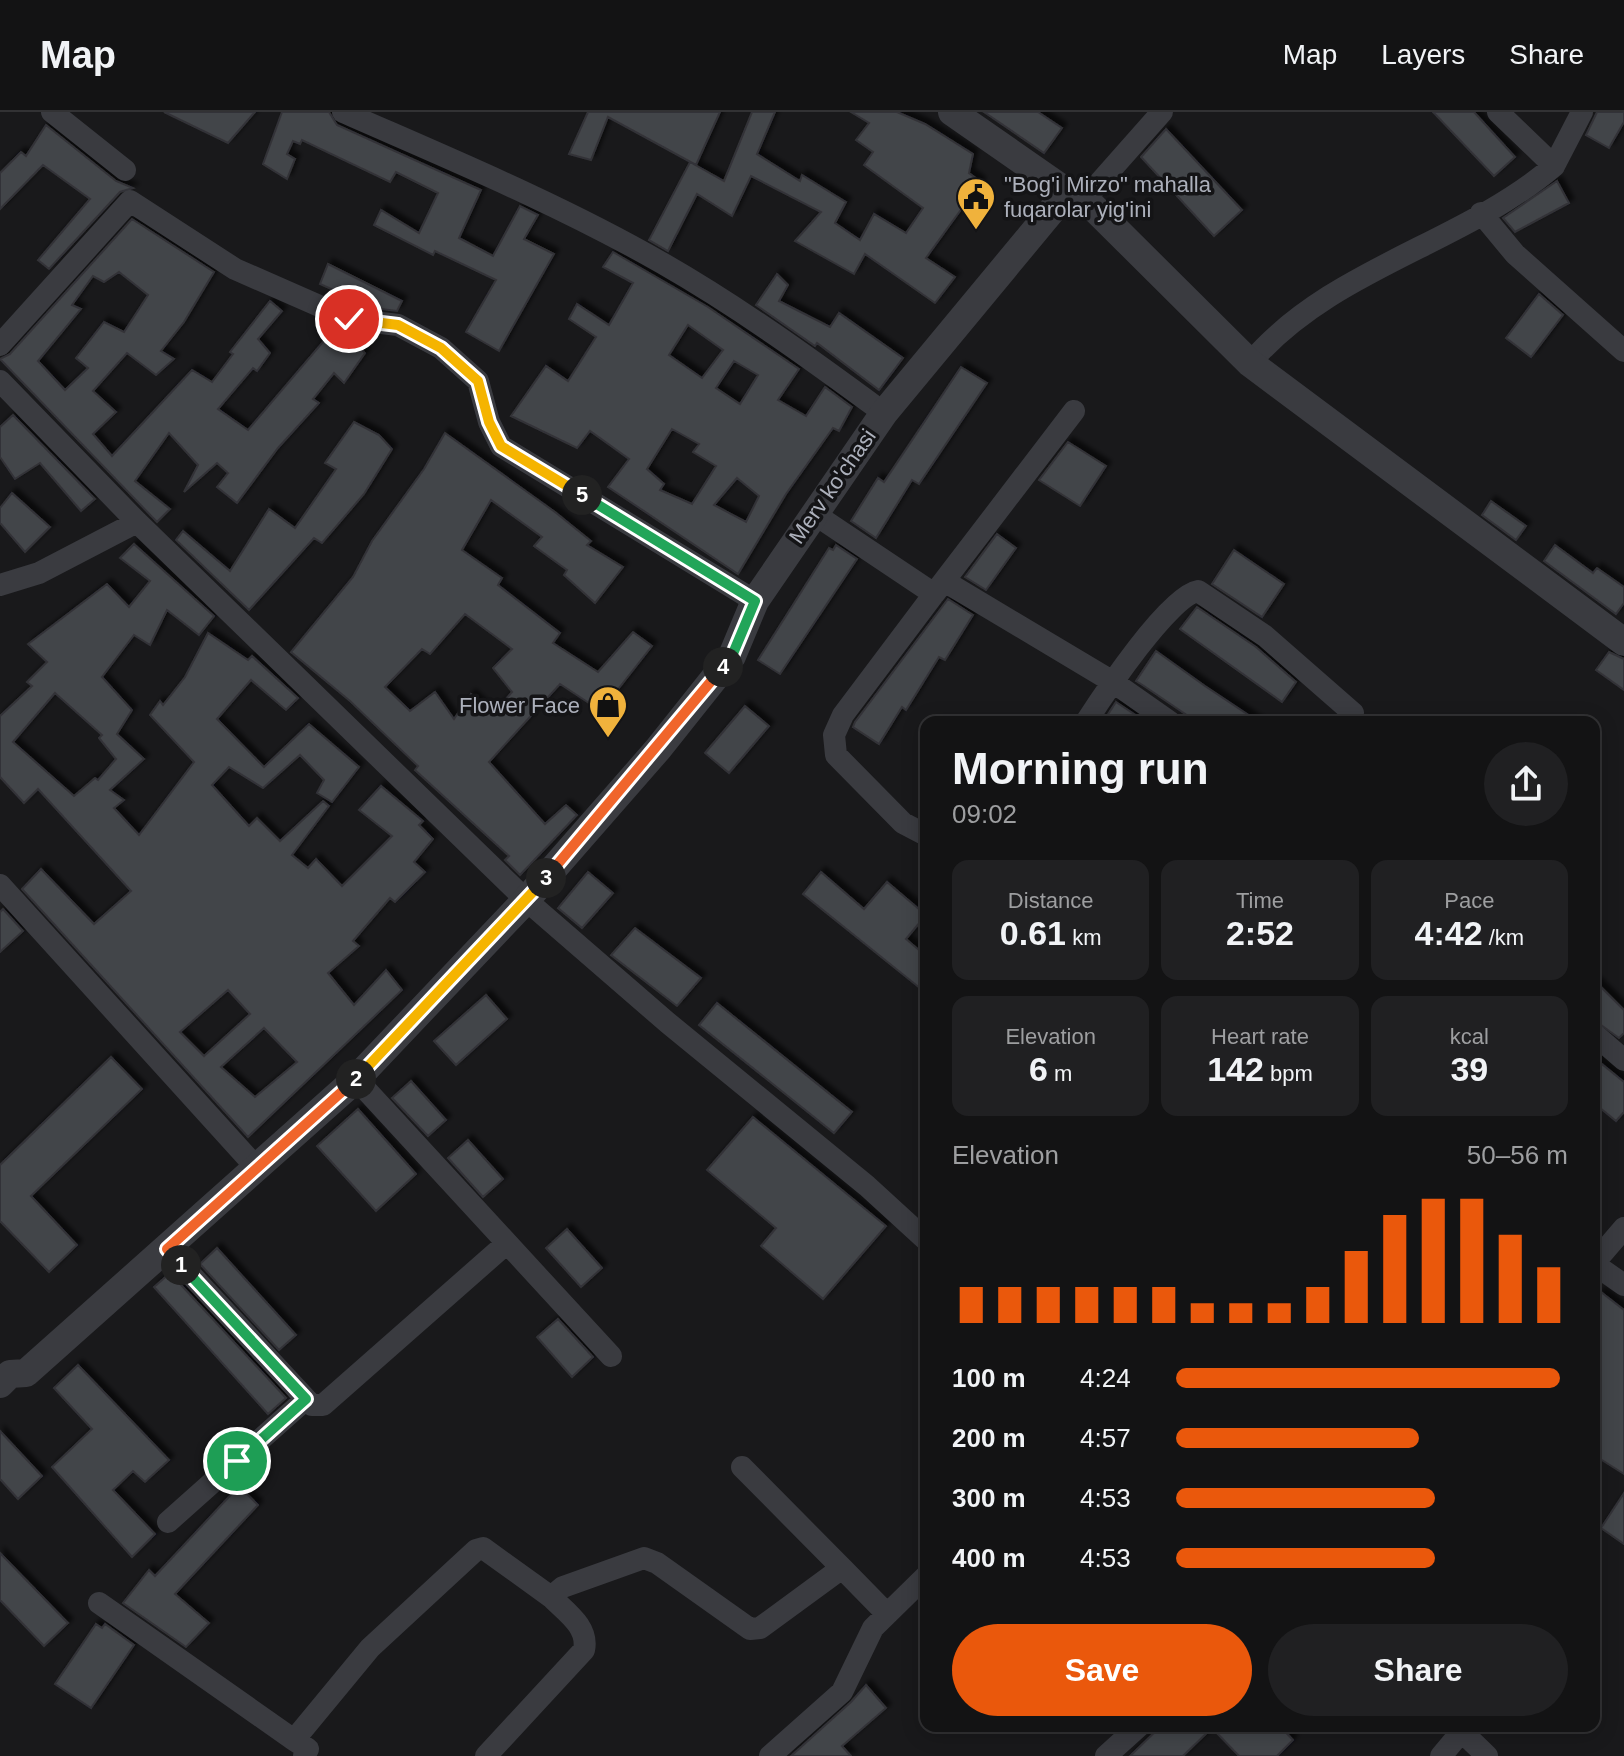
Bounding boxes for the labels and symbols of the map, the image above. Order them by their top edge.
place label: "Bog'i Mirzo" mahalla fuqarolar yig'ini [1004,172,1212,222]
public building icon: "Bog'i Mirzo" mahalla fuqarolar yig'ini [955,176,997,231]
pin [315,285,383,353]
street label: Merv ko'chasi [784,424,881,548]
pin: 5 [562,475,602,515]
pin: 4 [703,647,743,687]
shop icon: Flower Face [587,684,629,739]
place label: Flower Face [459,693,580,718]
pin: 3 [526,858,566,898]
pin: 2 [336,1059,376,1099]
pin: 1 [161,1245,201,1285]
pin [203,1427,271,1495]

